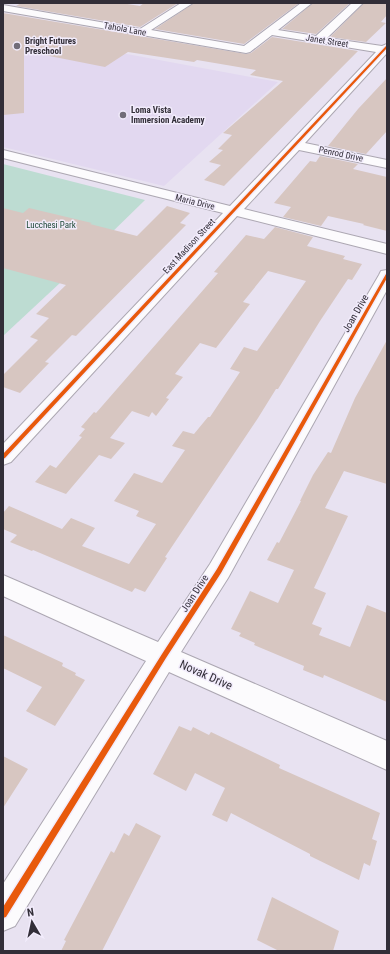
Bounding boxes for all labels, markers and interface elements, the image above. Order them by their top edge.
street label: Tahola Lane [103,20,147,38]
street label: Janet Street [305,33,349,49]
place label: Bright Futures Preschool [25,36,76,56]
marker: Bright Futures Preschool [12,41,22,51]
place label: Loma Vista Immersion Academy [131,105,205,125]
marker: Loma Vista Immersion Academy [118,110,128,120]
street label: Penrod Drive [318,144,364,164]
street label: Maria Drive [174,192,216,212]
street label: East Madison Street [161,216,217,276]
park label: Lucchesi Park [26,220,76,230]
street label: Joan Drive [340,292,371,334]
street label: Joan Drive [178,573,211,614]
street label: Novak Drive [177,657,235,693]
north arrow [12,902,52,942]
text: N [26,906,35,920]

